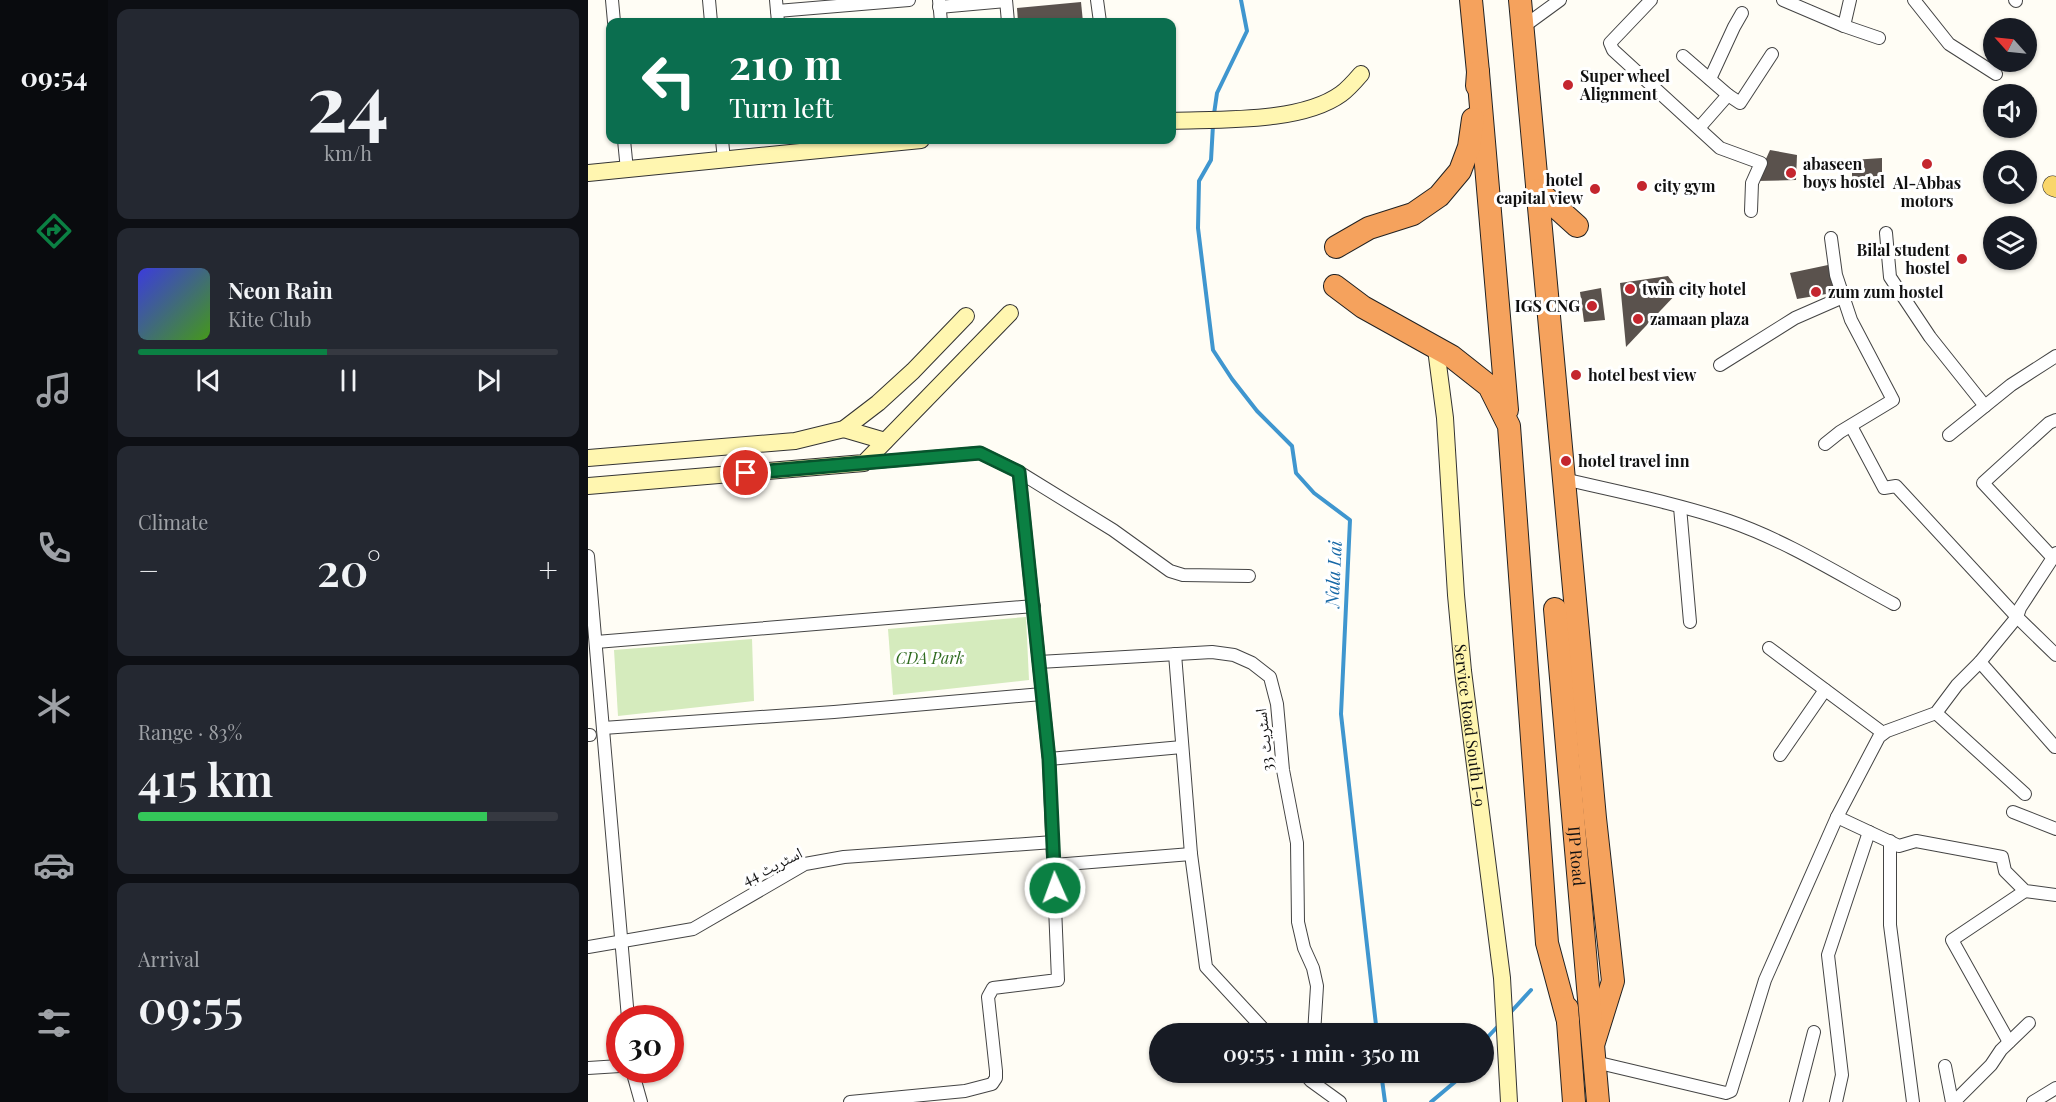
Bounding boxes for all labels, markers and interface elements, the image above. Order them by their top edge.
north arrow [1983,18,2037,72]
map controls [1983,18,2037,270]
text: 210 m [729,35,842,91]
icon: left [630,42,708,120]
text: 24 [307,48,389,152]
text: 09:54 [21,58,87,94]
place label: Super wheel Alignment [1579,65,1670,104]
marker: Super wheel Alignment [1561,78,1575,92]
button: sound [1983,84,2037,138]
text: Turn left [729,89,833,125]
text: km/h [324,139,372,166]
button: search [1983,150,2037,204]
place label: abaseen boys hostel [1803,153,1885,192]
marker: Al-Abbas motors [1920,157,1934,171]
marker: abaseen boys hostel [1784,166,1798,180]
place label: hotel capital view [1496,169,1583,208]
place label: Al-Abbas motors [1892,172,1961,211]
place label: city gym [1654,175,1716,196]
marker: city gym [1635,179,1649,193]
marker: hotel capital view [1588,182,1602,196]
icon: directions [33,210,75,252]
button: layers [1983,216,2037,270]
place label: Bilal student hostel [1857,239,1950,278]
marker: Bilal student hostel [1955,252,1969,266]
text: Neon Rain [228,275,333,305]
place label: twin city hotel [1641,278,1746,299]
place label: zum zum hostel [1828,281,1944,302]
marker: twin city hotel [1623,282,1637,296]
marker: zum zum hostel [1809,285,1823,299]
place label: IGS CNG [1515,295,1580,316]
marker: IGS CNG [1585,299,1599,313]
text: Kite Club [228,305,312,332]
place label: zamaan plaza [1650,308,1750,329]
marker: zamaan plaza [1631,312,1645,326]
icon: previous [192,364,225,397]
icon: pause [332,364,365,397]
icon: next [472,364,505,397]
place label: hotel best view [1588,364,1697,385]
marker: hotel best view [1569,368,1583,382]
icon: music [33,369,75,411]
pin [720,447,771,498]
place label: hotel travel inn [1578,450,1690,471]
marker: hotel travel inn [1559,454,1573,468]
icon: arrive [729,456,762,489]
text: Climate [138,508,208,535]
icon: phone [33,527,75,569]
text: 20° [317,538,381,598]
water label: Nala Lai [1319,540,1347,610]
text: − [138,547,159,591]
text: + [539,547,558,591]
street label: Service Road South I-9 [1451,643,1491,808]
park label: CDA Park [896,647,964,668]
icon: climate [33,685,75,727]
street label: اسٹریٹ 33 [1249,707,1278,773]
text: Range · 83% [138,718,242,745]
text: 415 km [138,748,273,808]
street label: IJP Road [1564,825,1590,887]
street label: اسٹریٹ 44 [738,841,805,890]
icon: car [33,844,75,886]
position arrow [1023,856,1087,920]
text: Arrival [138,945,200,972]
text: 09:55 [138,975,243,1035]
icon: filters [33,1002,75,1044]
speed limit sign: 30 [606,1005,684,1083]
text: 09:55 · 1 min · 350 m [1223,1038,1420,1068]

